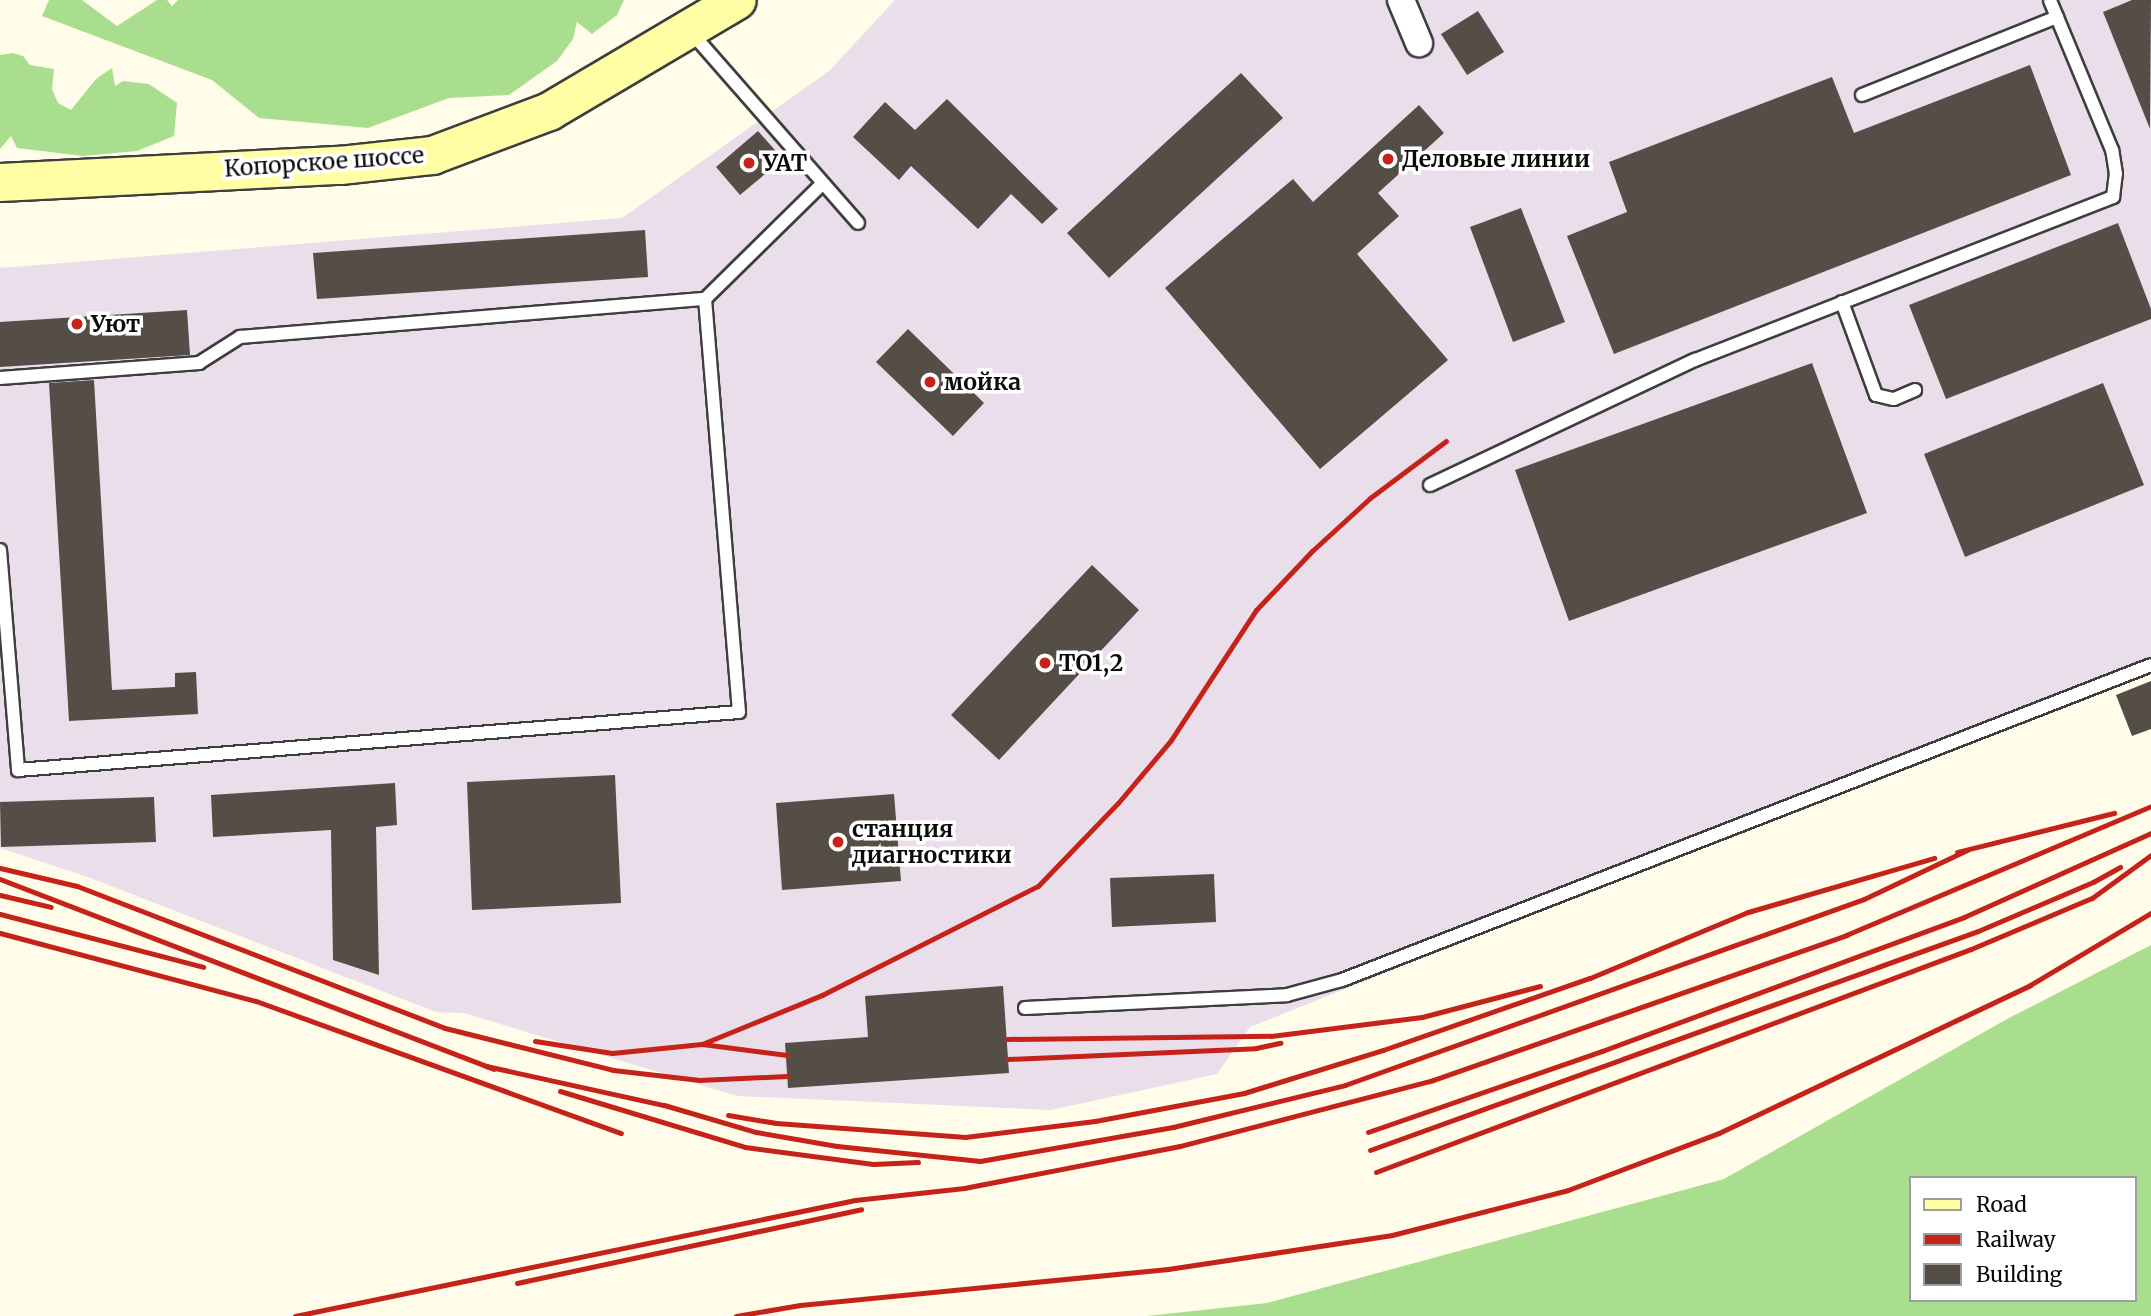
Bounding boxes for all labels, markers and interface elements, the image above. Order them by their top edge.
street label: Копорское шоссе [223,141,425,183]
place label: Деловые линии [1402,145,1590,173]
place label: УАТ [763,149,807,177]
marker: Деловые линии [1380,151,1396,167]
marker: УАТ [741,155,757,171]
place label: Уют [91,310,140,338]
marker: Уют [69,316,85,332]
place label: мойка [944,368,1021,396]
marker: мойка [922,374,938,390]
place label: ТО1,2 [1059,649,1123,677]
marker: ТО1,2 [1037,655,1053,671]
place label: станция диагностики [852,815,1012,869]
marker: станция диагностики [830,834,846,850]
legend [1910,1176,2137,1302]
text: Road [1976,1191,2027,1218]
text: Railway [1976,1226,2056,1253]
text: Building [1976,1261,2062,1288]

